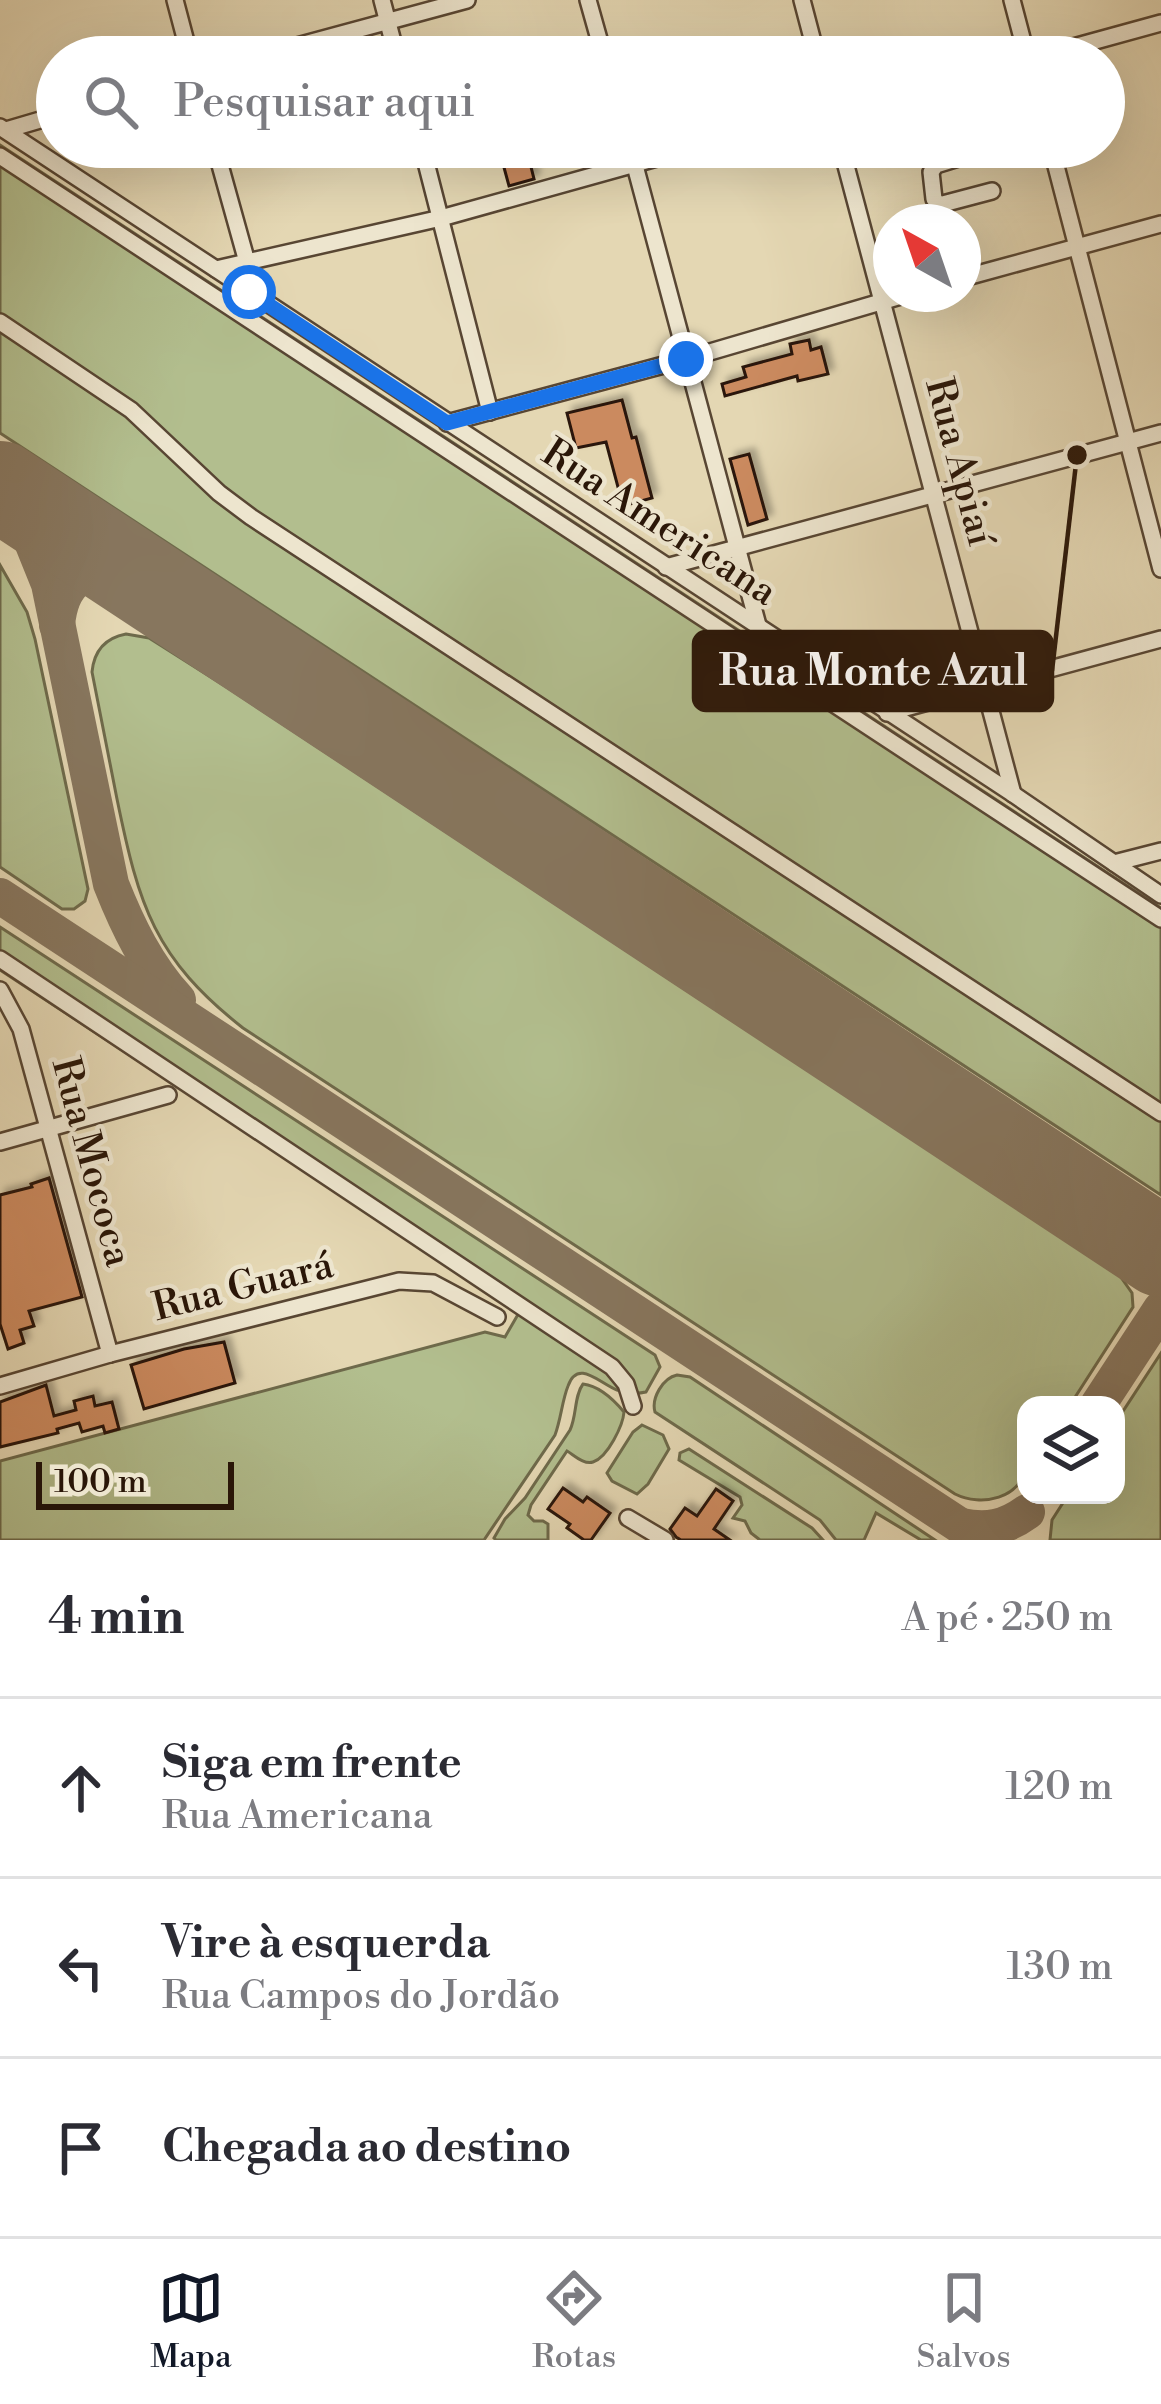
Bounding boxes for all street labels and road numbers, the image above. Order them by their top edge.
street label: Rua Apiaí [913,373,1005,552]
street label: Rua Americana [532,429,786,617]
street label: Rua Mococa [40,1052,142,1272]
street label: Rua Guará [148,1241,338,1333]

